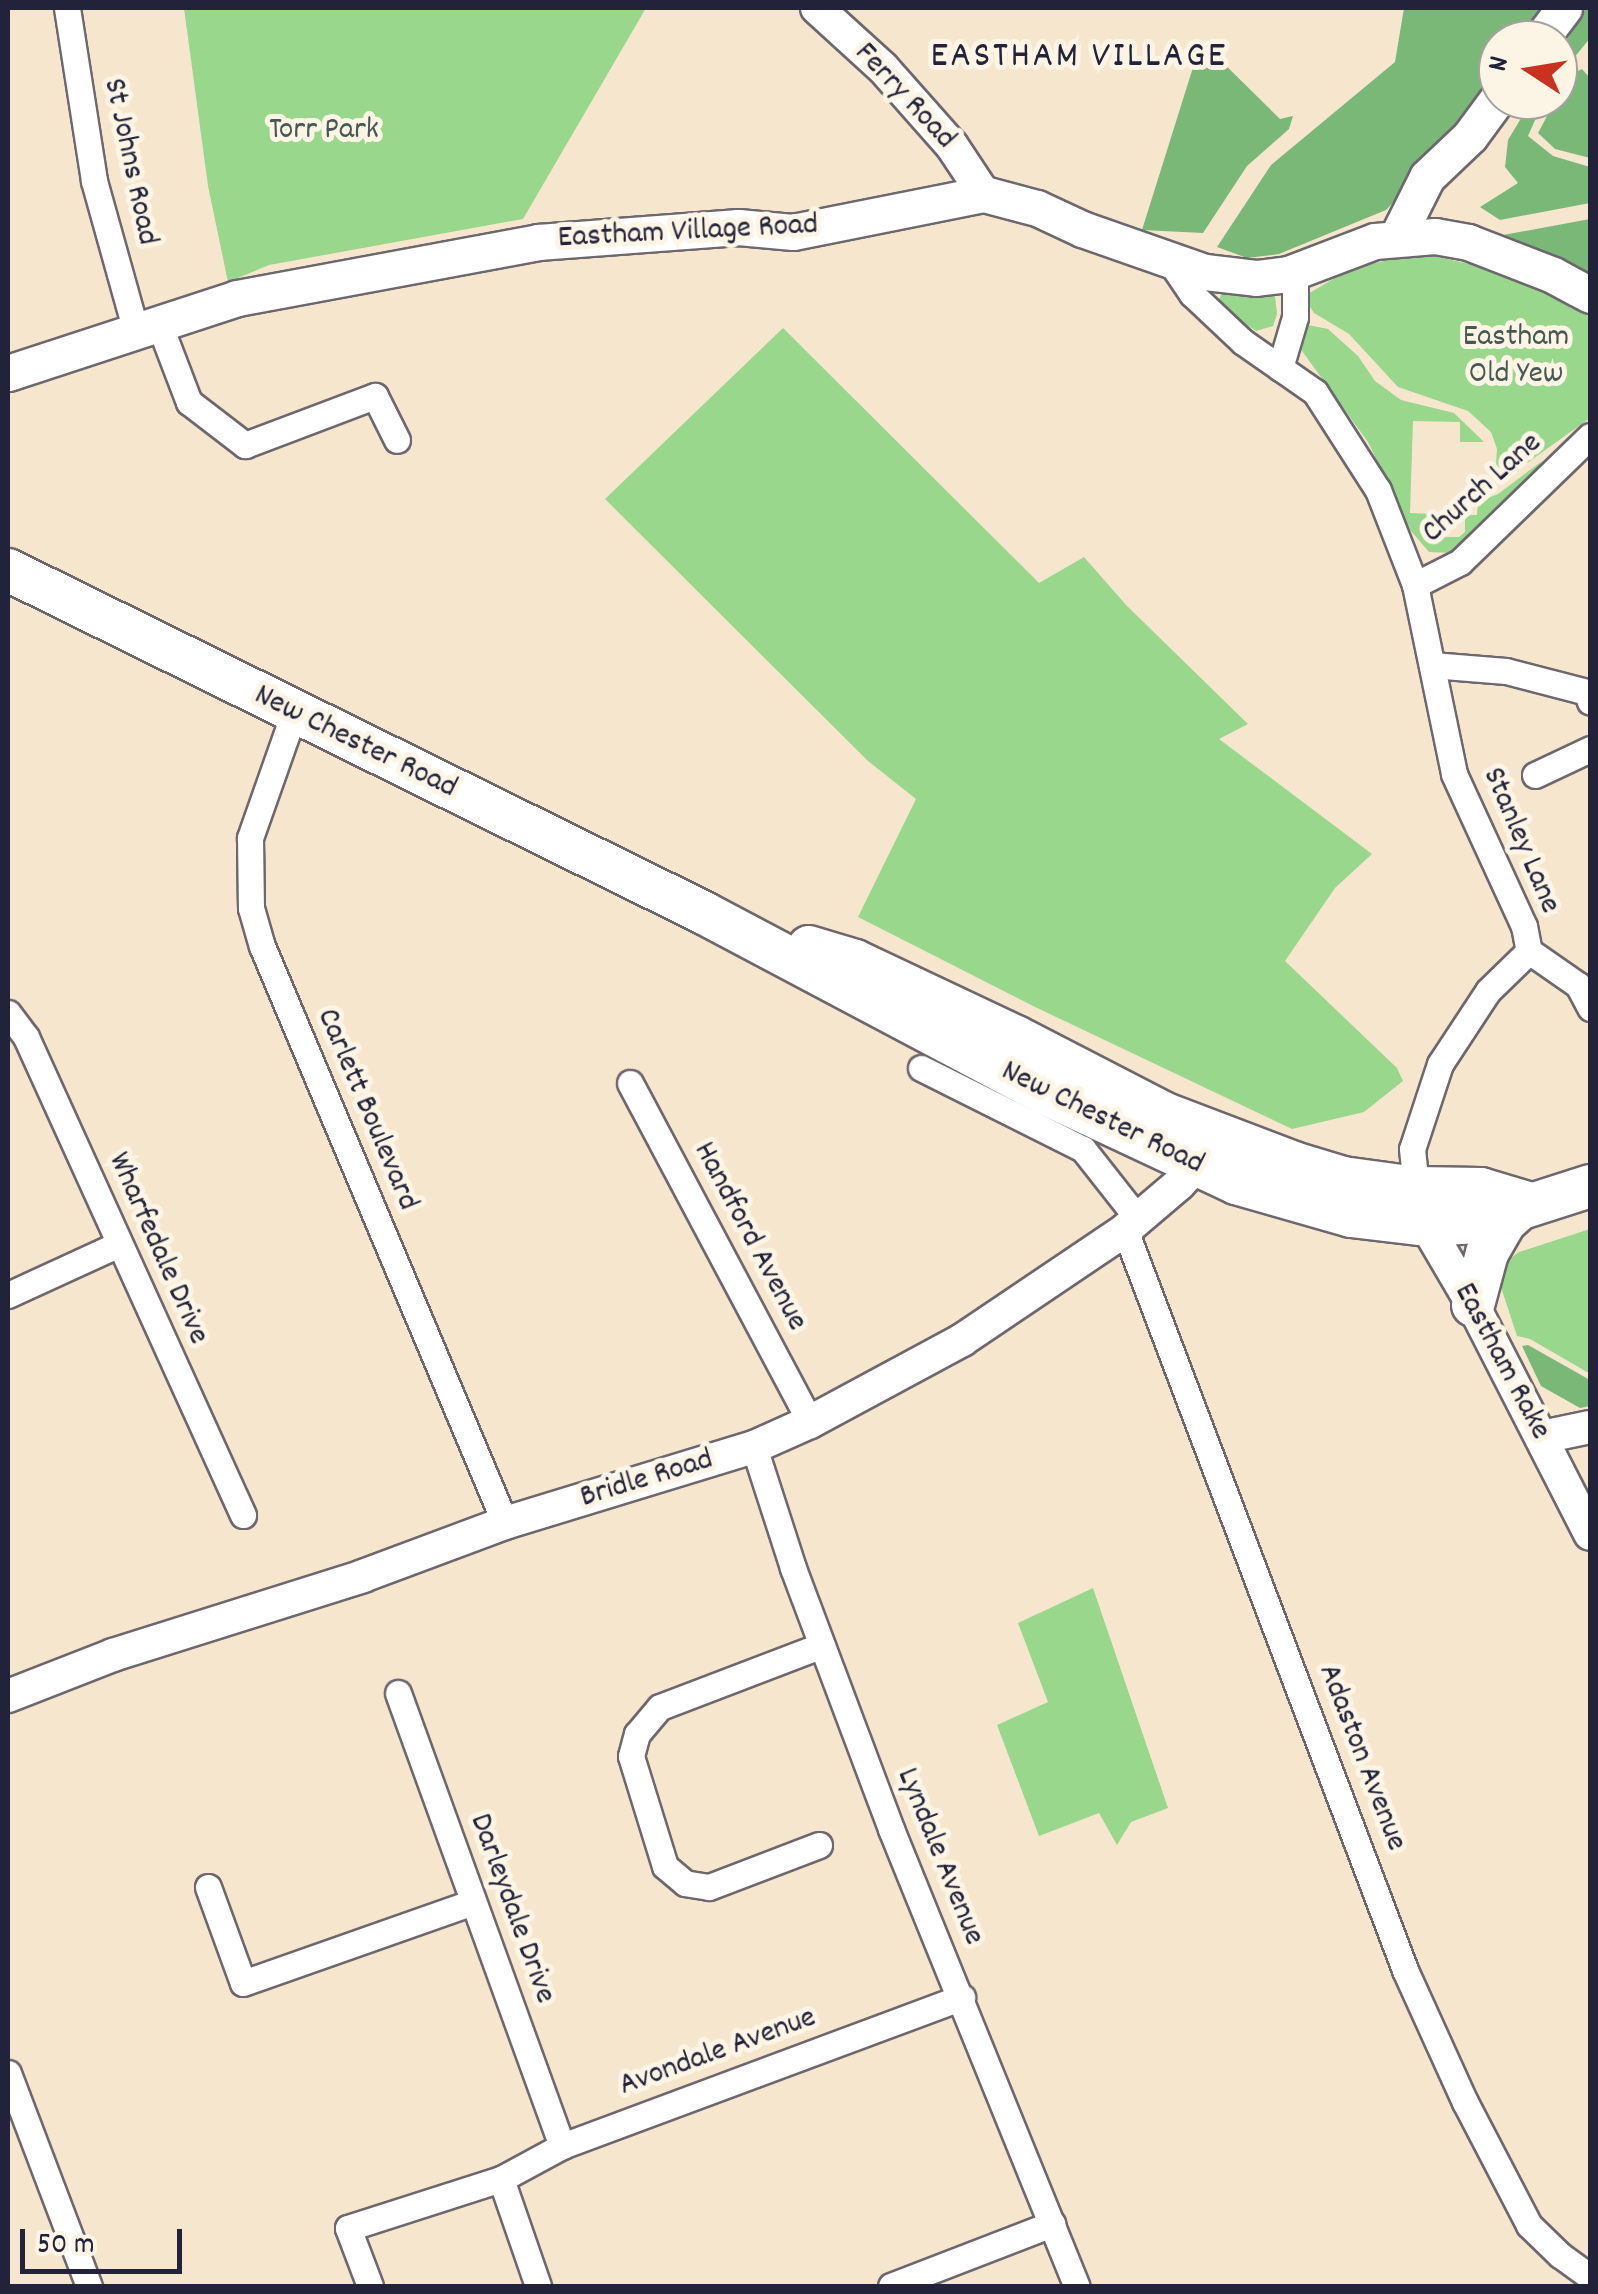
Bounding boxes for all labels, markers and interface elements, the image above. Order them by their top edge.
north arrow [1478,20,1578,120]
district label: EASTHAM VILLAGE [931,35,1227,81]
street label: Ferry Road [845,36,963,158]
text: N [1480,53,1522,75]
street label: St Johns Road [93,75,165,249]
park label: Torr Park [269,112,379,150]
street label: Eastham Village Road [557,207,819,259]
park label: Eastham Old Yew [1463,320,1569,395]
street label: Church Lane [1415,425,1551,553]
street label: New Chester Road [247,677,463,809]
street label: Stanley Lane [1472,762,1568,920]
street label: Carlett Boulevard [306,1003,426,1217]
street label: New Chester Road [994,1053,1210,1185]
street label: Handford Avenue [683,1136,815,1338]
street label: Wharfedale Drive [98,1147,216,1351]
street label: Eastham Rake [1444,1277,1558,1447]
street label: Bridle Road [576,1442,718,1518]
street label: Adaston Avenue [1308,1659,1414,1857]
street label: Lyndale Avenue [886,1763,992,1951]
street label: Darleydale Drive [459,1809,563,2009]
street label: Avondale Avenue [614,2000,822,2106]
scale bar [25,2209,188,2271]
text: 50 m [37,2225,95,2268]

